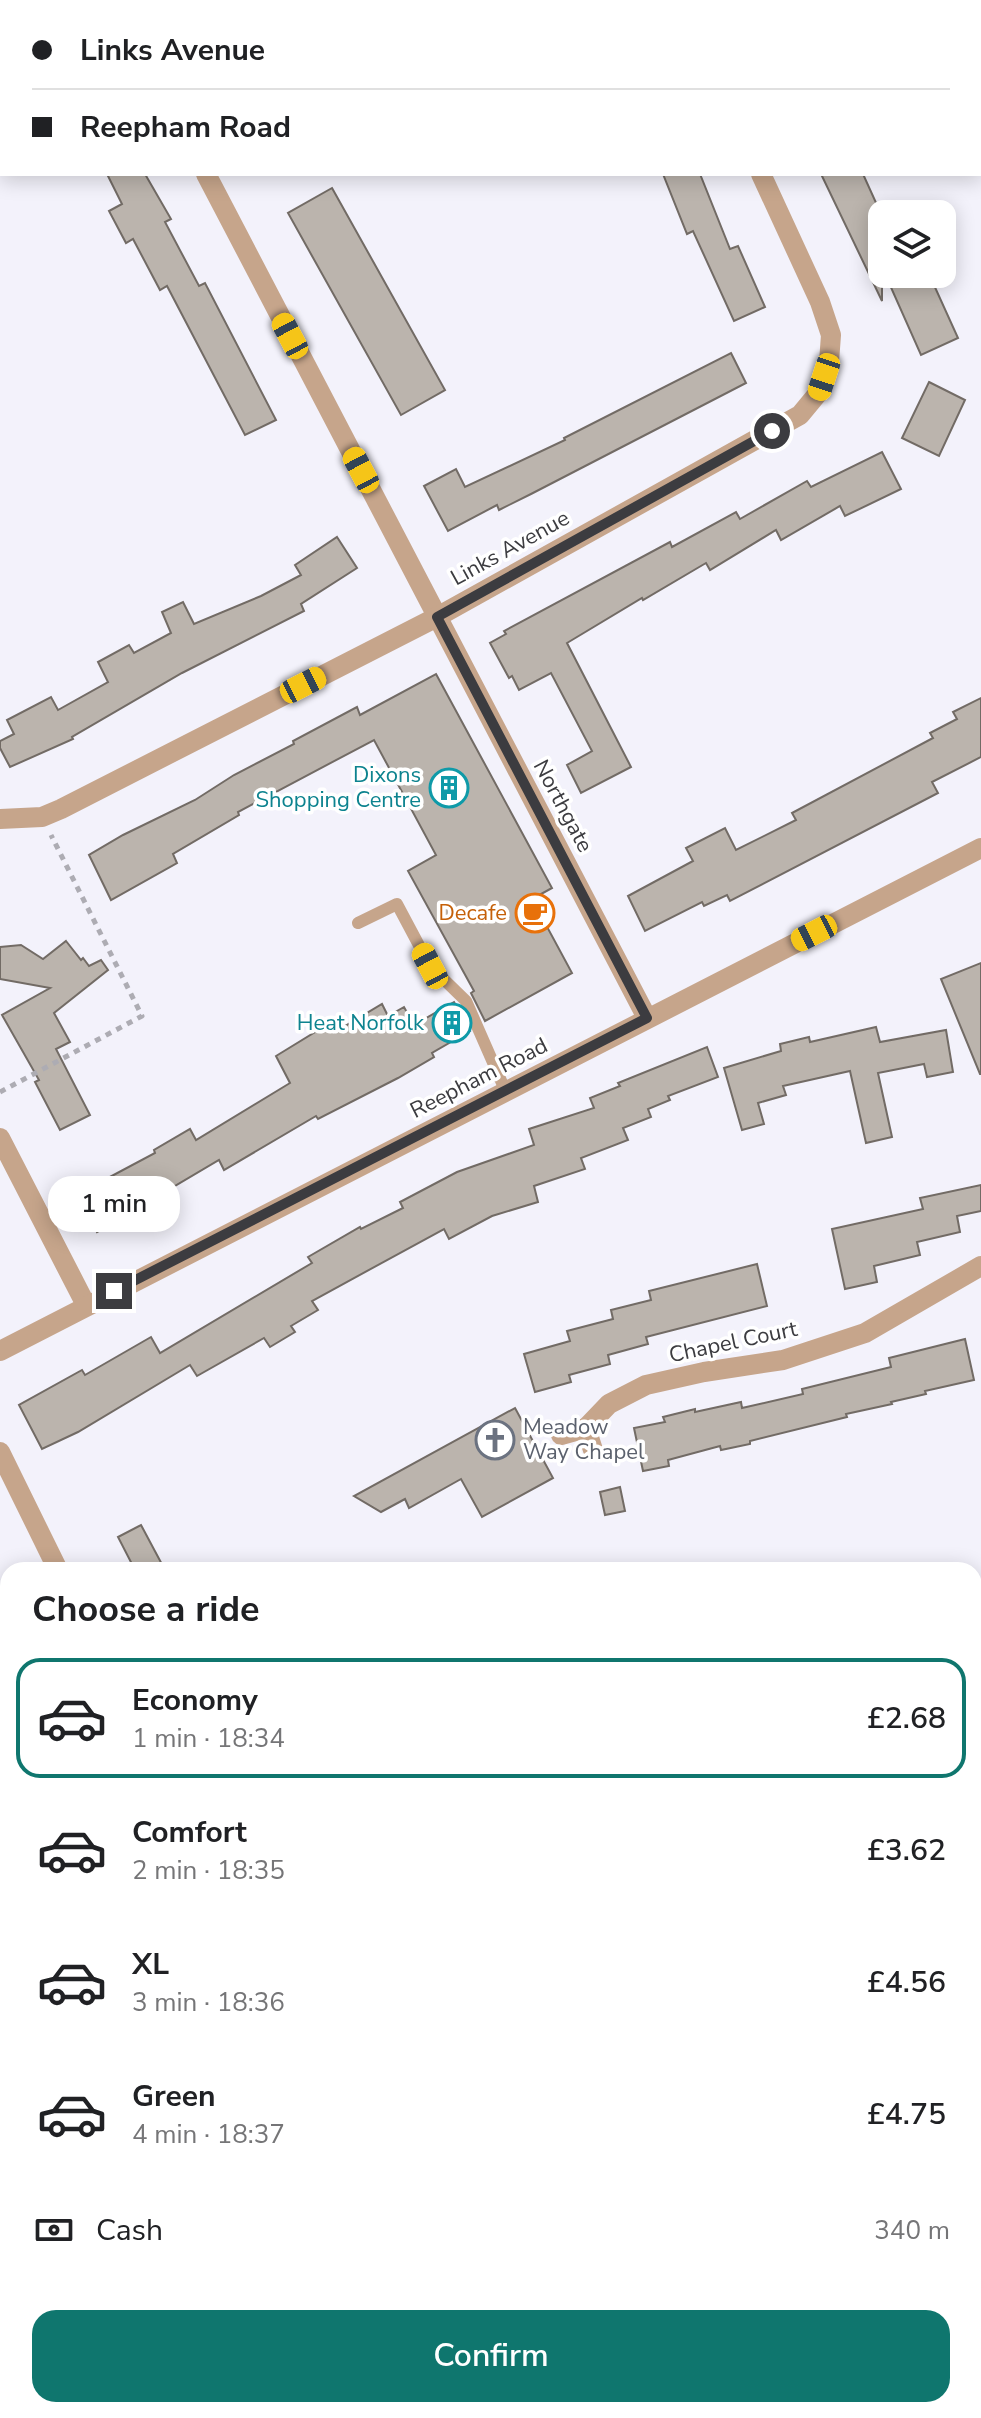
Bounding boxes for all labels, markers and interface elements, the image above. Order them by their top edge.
text: Links Avenue [80,30,265,71]
text: Reepham Road [80,107,291,148]
map controls [868,200,956,288]
button: layers [868,200,956,288]
car [268,309,312,363]
car [805,350,843,404]
route start [754,413,790,449]
car [339,443,383,497]
street label: Links Avenue [445,503,575,593]
car [276,663,330,707]
street label: Northgate [526,754,600,858]
place label: Dixons Shopping Centre [256,760,421,815]
building icon: Dixons Shopping Centre [428,767,470,809]
cafe icon: Decafe [514,892,556,934]
place label: Decafe [438,898,507,928]
car [787,911,841,955]
car [408,939,452,993]
building icon: Heat Norfolk [431,1002,473,1044]
place label: Heat Norfolk [297,1008,425,1038]
street label: Reepham Road [405,1030,553,1126]
callout: 1 min [48,1175,180,1231]
text: 1 min [81,1186,147,1221]
route end [96,1273,132,1309]
street label: Chapel Court [666,1314,800,1370]
place label: Meadow Way Chapel [523,1412,645,1467]
church icon: Meadow Way Chapel [474,1419,516,1461]
text: Choose a ride [32,1585,260,1634]
text: Economy [132,1680,258,1721]
icon: car [36,1682,108,1754]
text: £2.68 [867,1698,946,1739]
text: 1 min · 18:34 [132,1721,285,1756]
text: Comfort [132,1812,247,1853]
icon: car [36,1814,108,1886]
text: £3.62 [867,1830,946,1871]
text: 2 min · 18:35 [132,1853,285,1888]
text: XL [132,1944,169,1985]
icon: car [36,1946,108,2018]
text: £4.56 [867,1962,946,2003]
text: 3 min · 18:36 [132,1985,285,2020]
text: Green [132,2076,216,2117]
icon: car [36,2078,108,2150]
text: £4.75 [867,2094,946,2135]
text: 4 min · 18:37 [132,2117,285,2152]
icon: cash [32,2208,76,2252]
text: Cash [96,2210,163,2251]
text: 340 m [874,2213,950,2248]
button: Confirm [32,2310,950,2402]

